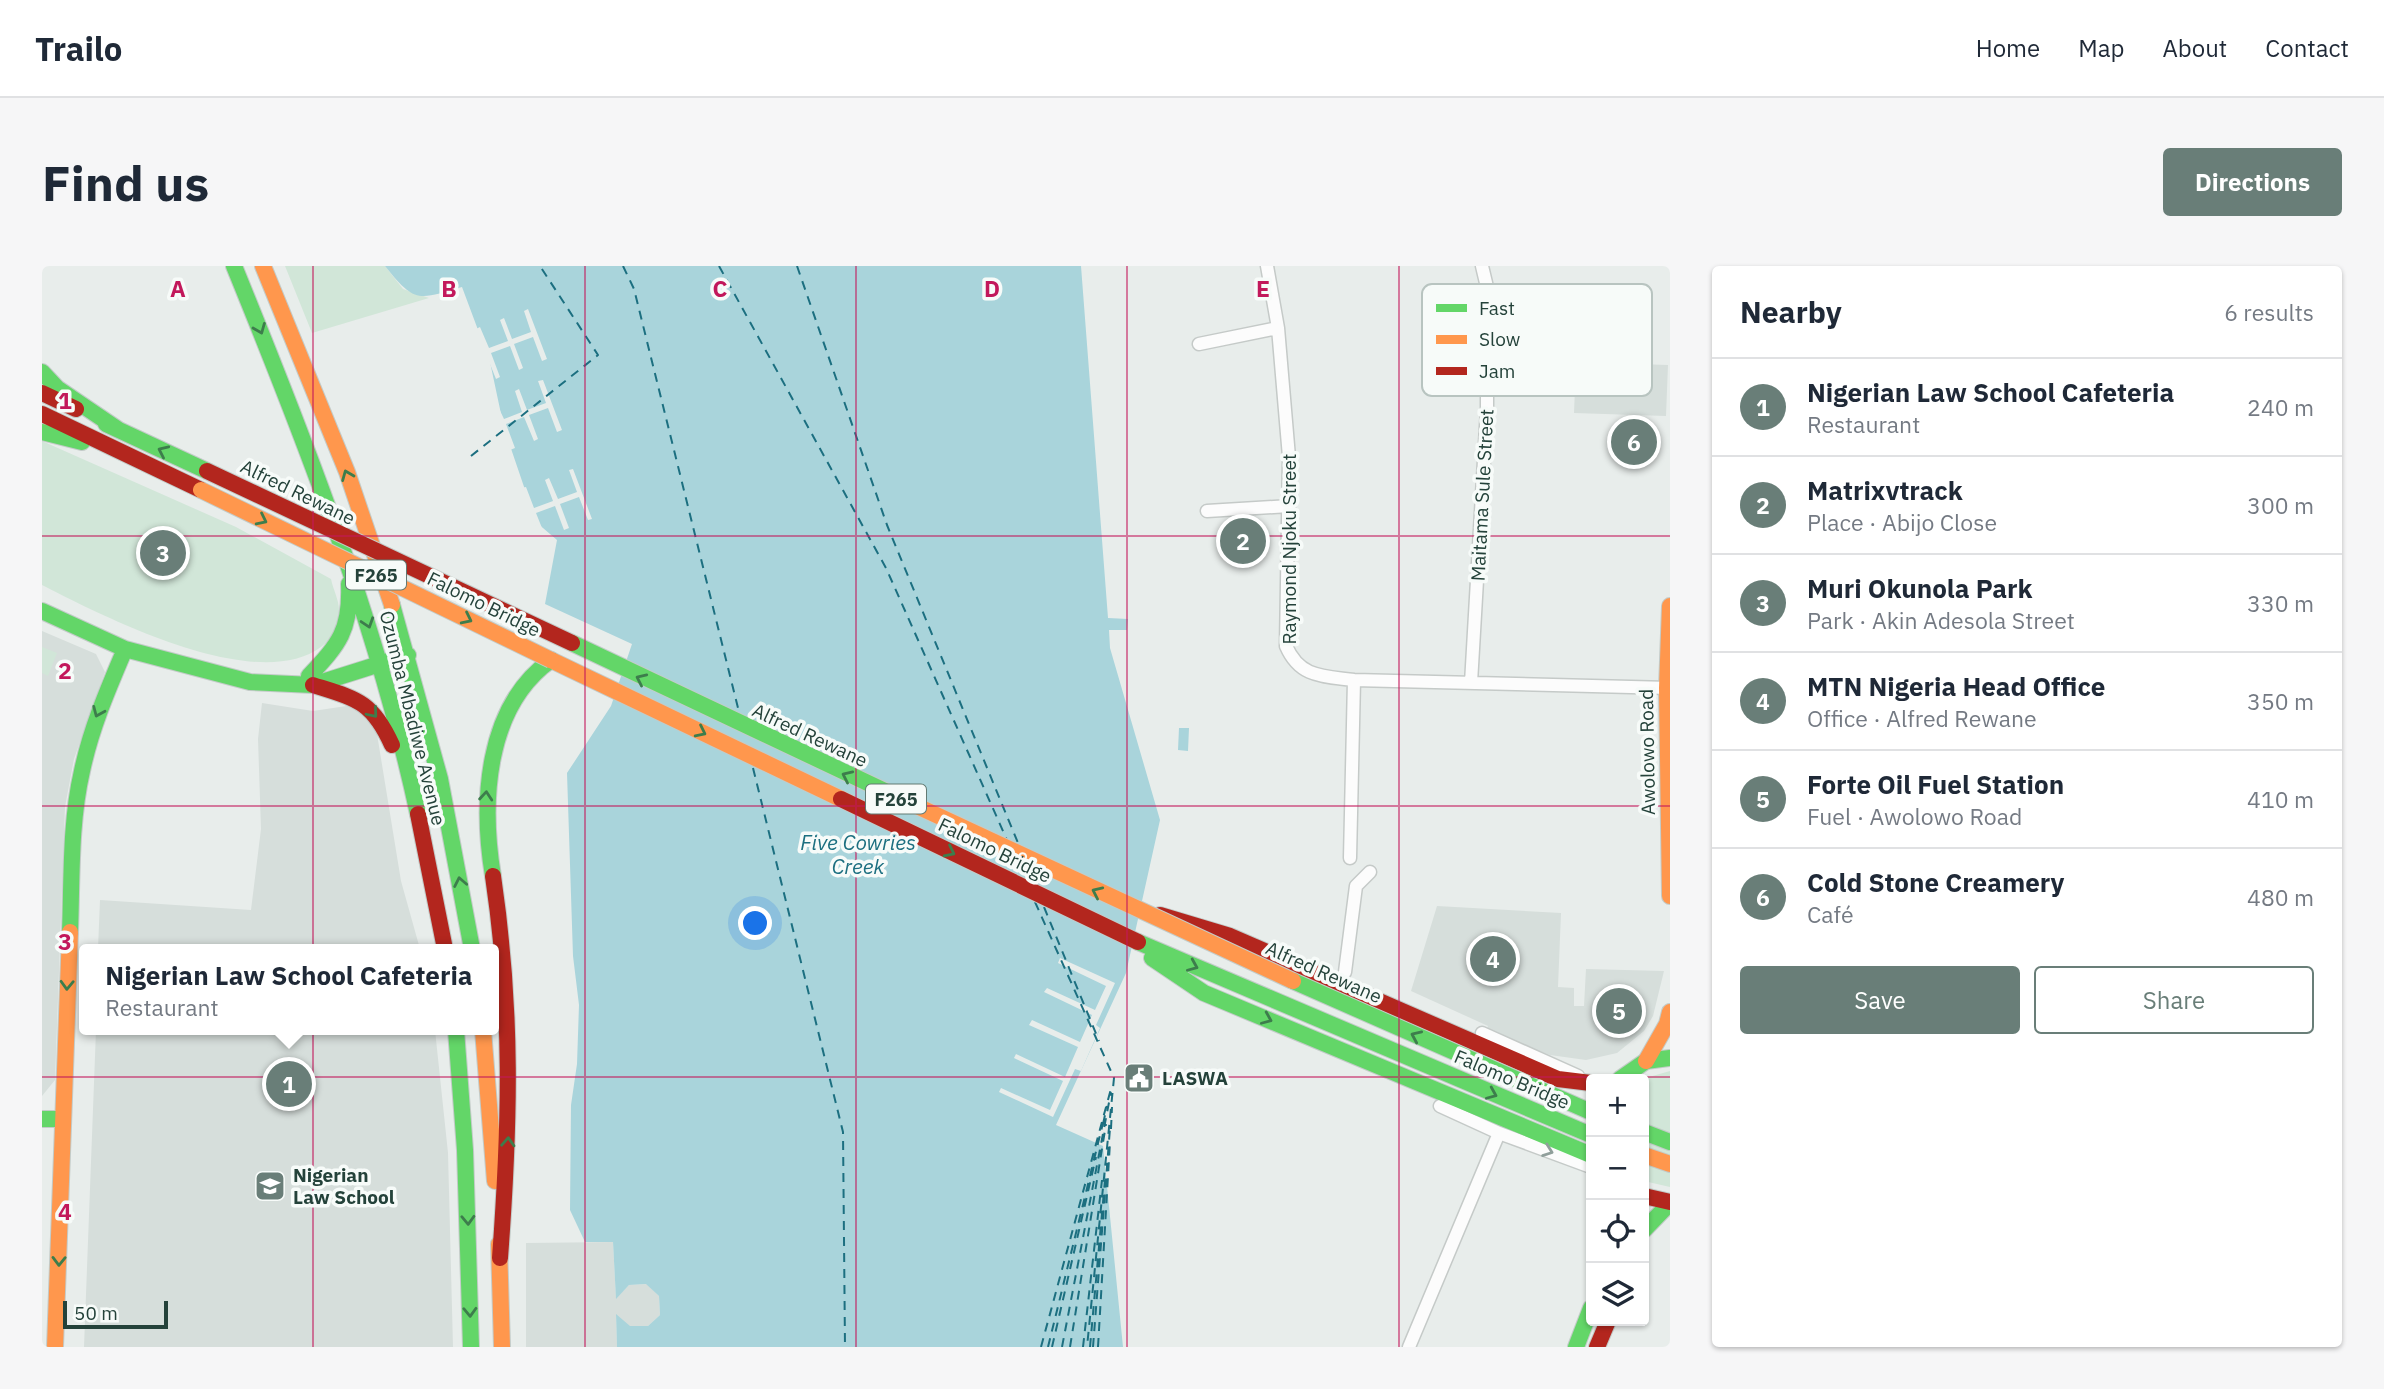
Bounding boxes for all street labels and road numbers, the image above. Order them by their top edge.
street label: Maitama Sule Street [1466,408,1498,582]
street label: Raymond Njoku Street [1277,453,1301,645]
street label: Alfred Rewane [237,454,359,530]
road number: F265 [346,561,406,590]
street label: Falomo Bridge [423,566,545,642]
street label: Ozumba Mbadiwe Avenue [375,608,451,828]
street label: Awolowo Road [1634,689,1660,815]
street label: Alfred Rewane [749,698,871,772]
road number: F265 [866,784,926,814]
street label: Falomo Bridge [934,812,1056,888]
street label: Alfred Rewane [1262,936,1386,1008]
street label: Falomo Bridge [1451,1044,1573,1114]

